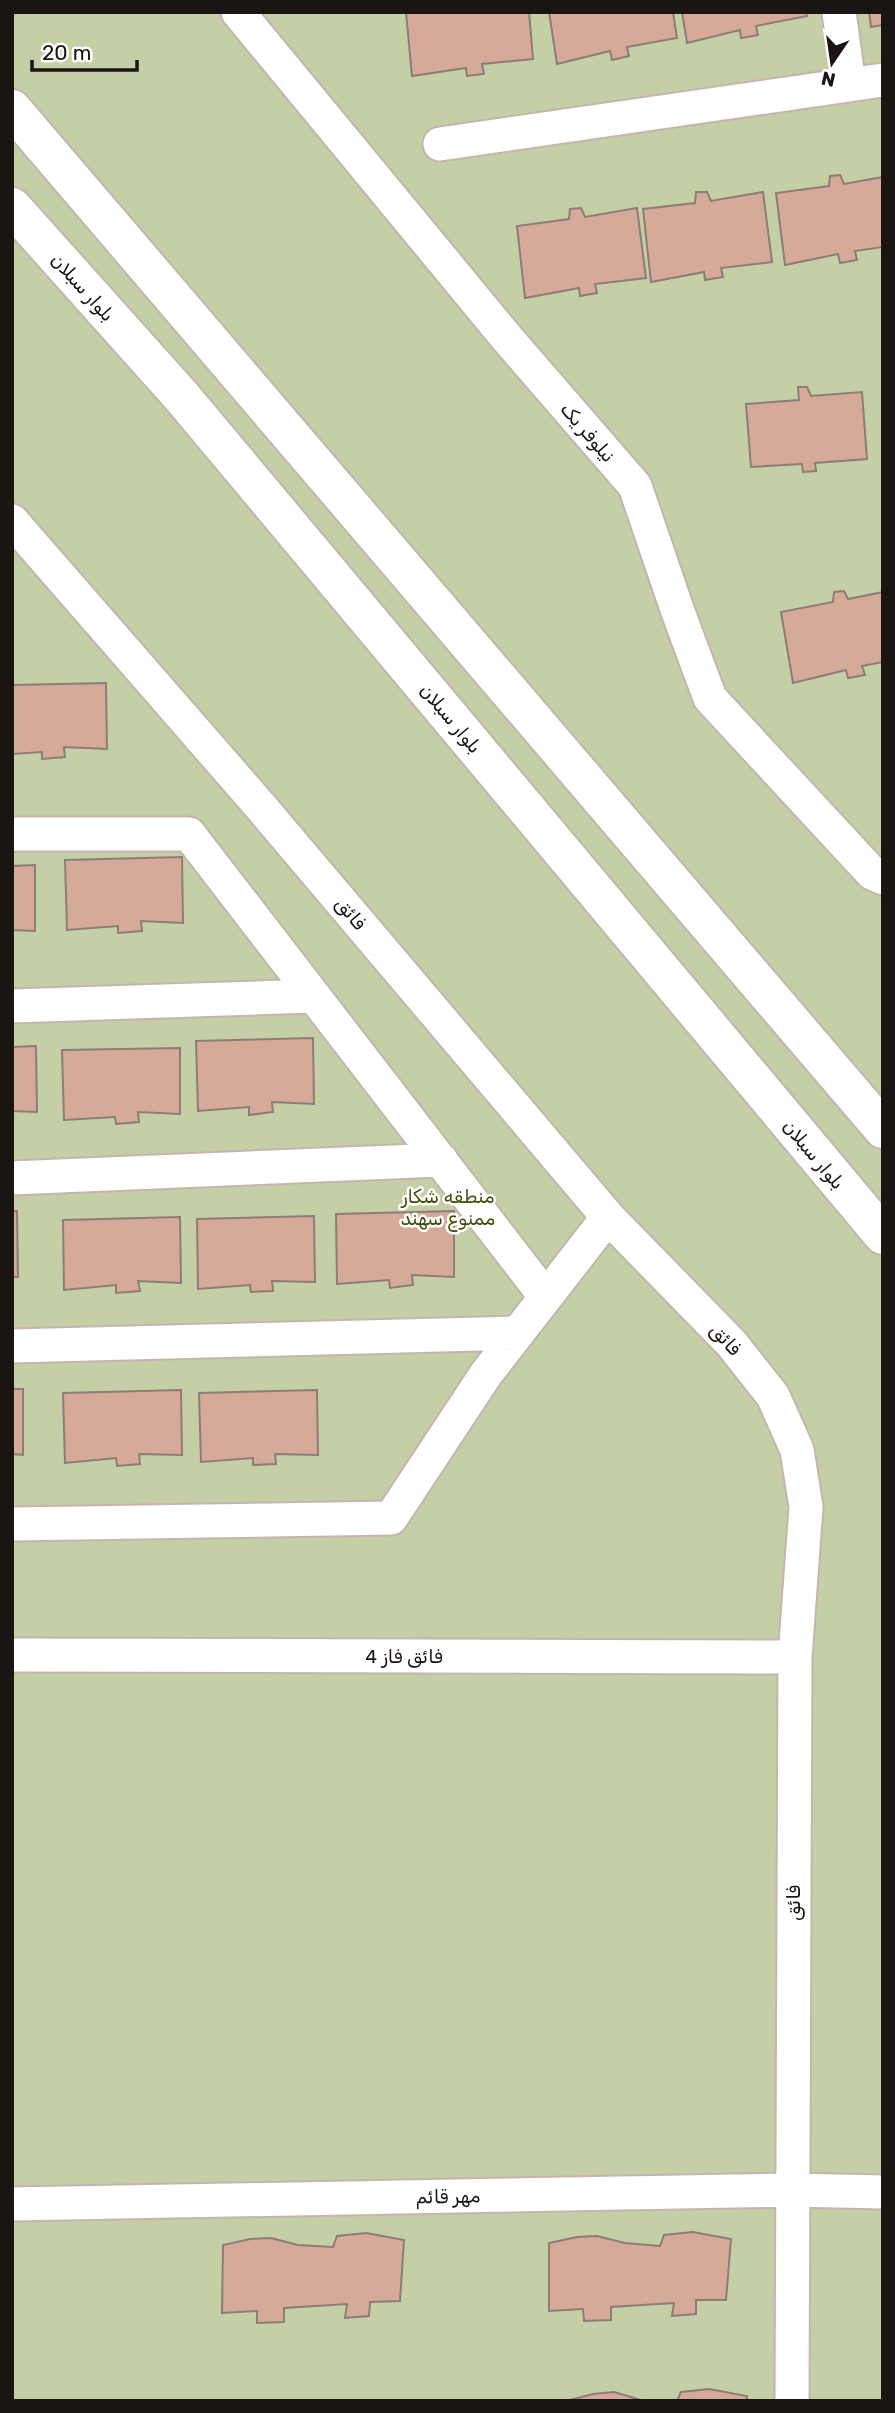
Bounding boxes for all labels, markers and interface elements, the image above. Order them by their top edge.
scale bar [32,28,136,72]
north arrow [797,28,867,98]
text: 20 m [42,40,91,65]
text: N [819,66,838,92]
street label: بلوار سبلان [46,248,119,326]
street label: نیلوفر یک [555,398,620,467]
street label: بلوار سبلان [415,679,486,758]
street label: فائق [330,892,371,934]
street label: بلوار سبلان [778,1115,849,1194]
park label: منطقه شکار ممنوع سهند [400,1185,495,1232]
street label: فائق [705,1318,746,1360]
street label: فائق فاز 4 [365,1645,443,1668]
street label: فائق [782,1885,805,1921]
street label: مهر قائم [416,2184,481,2210]

